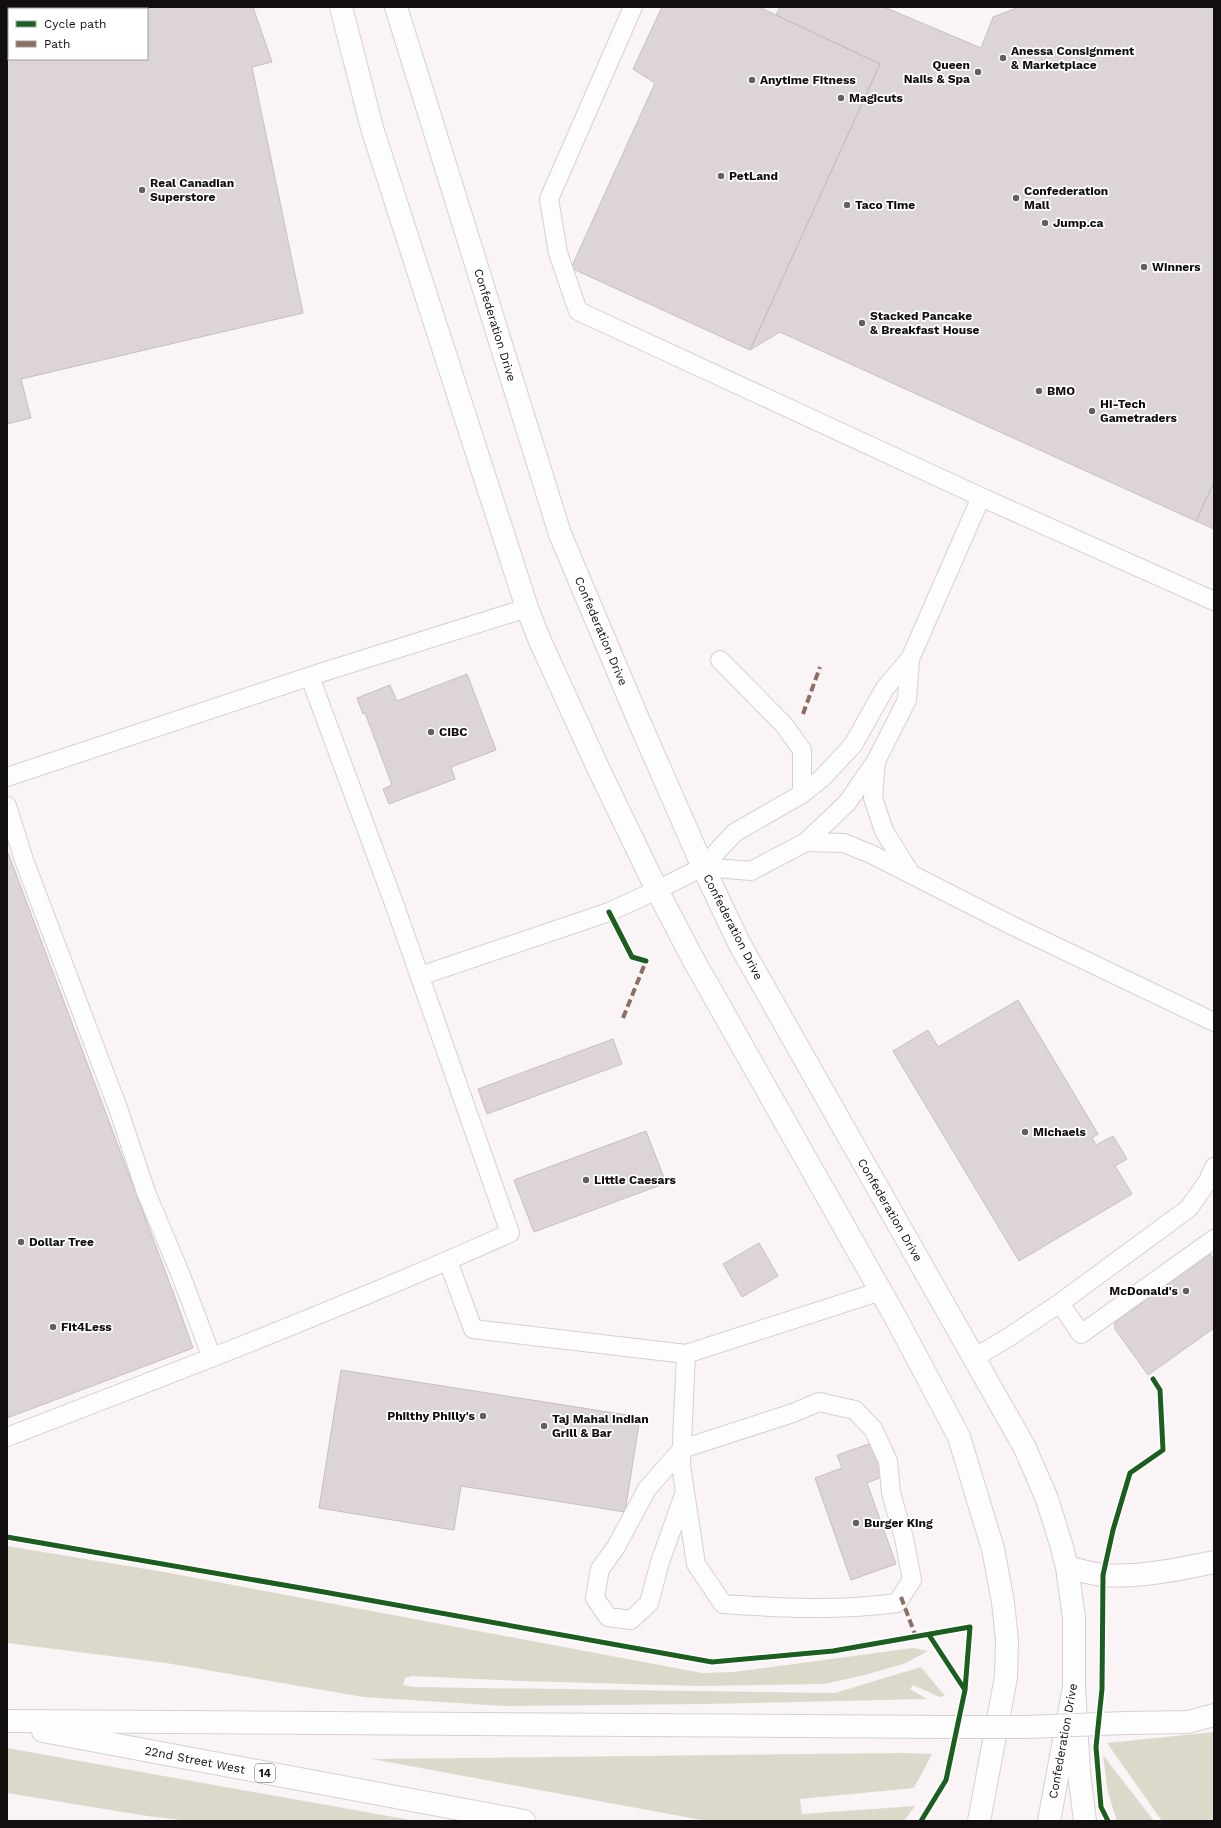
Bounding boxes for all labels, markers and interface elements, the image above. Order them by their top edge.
legend [8,8,148,60]
text: Cycle path [44,17,106,31]
text: Path [44,37,70,51]
place label: Anessa Consignment & Marketplace [1011,44,1135,72]
marker: Anessa Consignment & Marketplace [998,53,1008,63]
place label: Queen Nails & Spa [904,58,970,86]
marker: Queen Nails & Spa [973,67,983,77]
place label: Anytime Fitness [760,73,856,87]
marker: Anytime Fitness [747,75,757,85]
place label: Magicuts [849,91,904,105]
marker: Magicuts [836,93,846,103]
place label: PetLand [729,169,778,183]
marker: PetLand [716,171,726,181]
place label: Real Canadian Superstore [150,176,234,204]
place label: Confederation Mall [1024,184,1108,212]
marker: Real Canadian Superstore [137,185,147,195]
marker: Confederation Mall [1011,193,1021,203]
place label: Taco Time [855,198,915,212]
marker: Taco Time [842,200,852,210]
place label: Jump.ca [1053,216,1104,230]
marker: Jump.ca [1040,218,1050,228]
place label: Winners [1152,260,1201,274]
marker: Winners [1139,262,1149,272]
street label: Confederation Drive [471,267,519,383]
place label: Stacked Pancake & Breakfast House [870,309,980,337]
marker: Stacked Pancake & Breakfast House [857,318,867,328]
place label: BMO [1047,384,1075,398]
marker: BMO [1034,386,1044,396]
place label: Hi-Tech Gametraders [1100,397,1178,425]
marker: Hi-Tech Gametraders [1087,406,1097,416]
street label: Confederation Drive [572,575,630,688]
place label: CIBC [439,725,467,739]
marker: CIBC [426,727,436,737]
street label: Confederation Drive [700,872,766,982]
place label: Michaels [1033,1125,1086,1139]
marker: Michaels [1020,1127,1030,1137]
street label: Confederation Drive [855,1156,925,1264]
place label: Little Caesars [594,1173,676,1187]
marker: Little Caesars [581,1175,591,1185]
place label: Dollar Tree [29,1235,94,1249]
marker: Dollar Tree [16,1237,26,1247]
place label: McDonald's [1109,1284,1179,1298]
marker: McDonald's [1181,1286,1191,1296]
place label: Fit4Less [61,1320,112,1334]
marker: Fit4Less [48,1322,58,1332]
place label: Philthy Philly's [387,1409,476,1423]
marker: Philthy Philly's [478,1411,488,1421]
place label: Taj Mahal Indian Grill & Bar [552,1412,649,1440]
marker: Taj Mahal Indian Grill & Bar [539,1421,549,1431]
place label: Burger King [864,1516,933,1530]
marker: Burger King [851,1518,861,1528]
street label: Confederation Drive [1046,1682,1080,1800]
street label: 22nd Street West [143,1743,247,1777]
road number: 14 [255,1764,275,1782]

